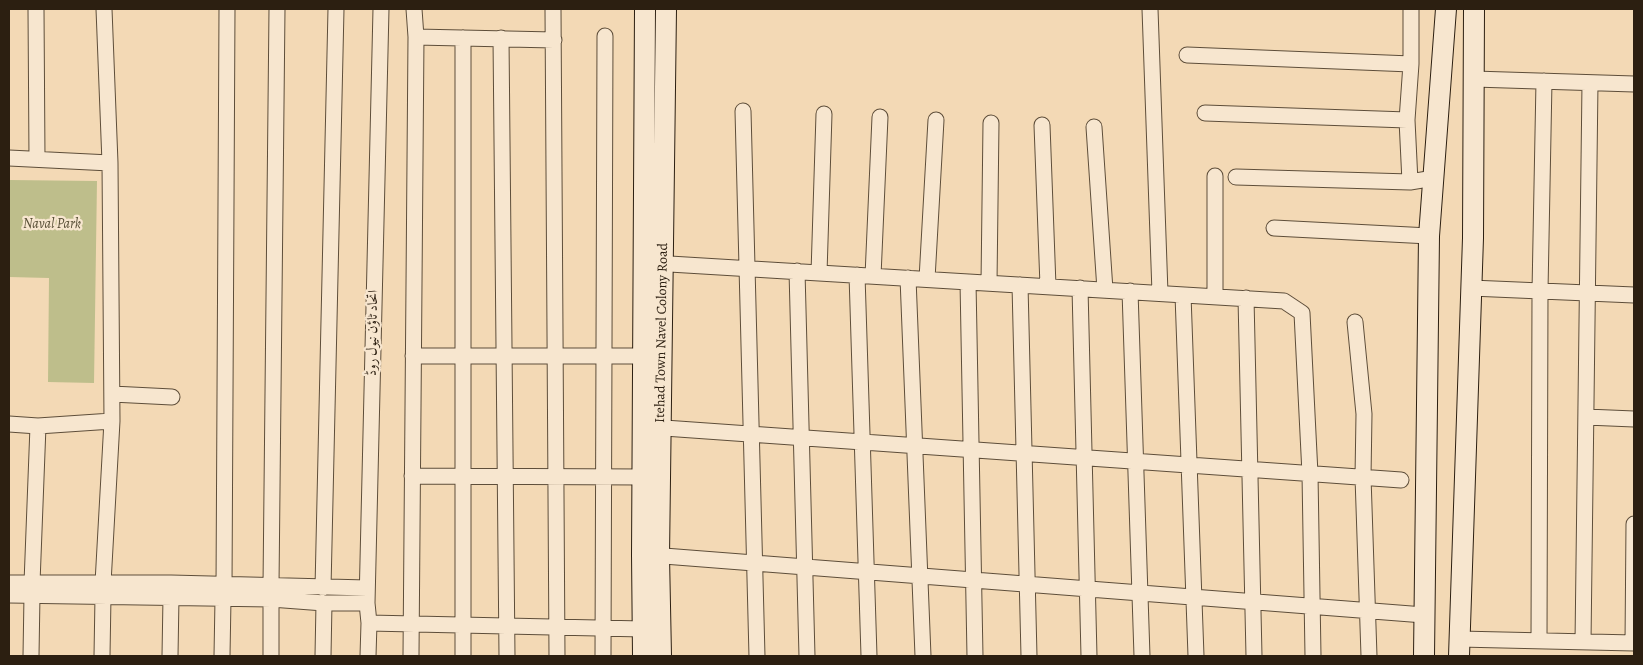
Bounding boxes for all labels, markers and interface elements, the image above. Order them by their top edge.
park label: Naval Park [23,217,81,233]
street label: Itehad Town Navel Colony Road [652,243,672,423]
street label: اتحاد ٹاؤن نیول روڈ [364,290,382,376]

